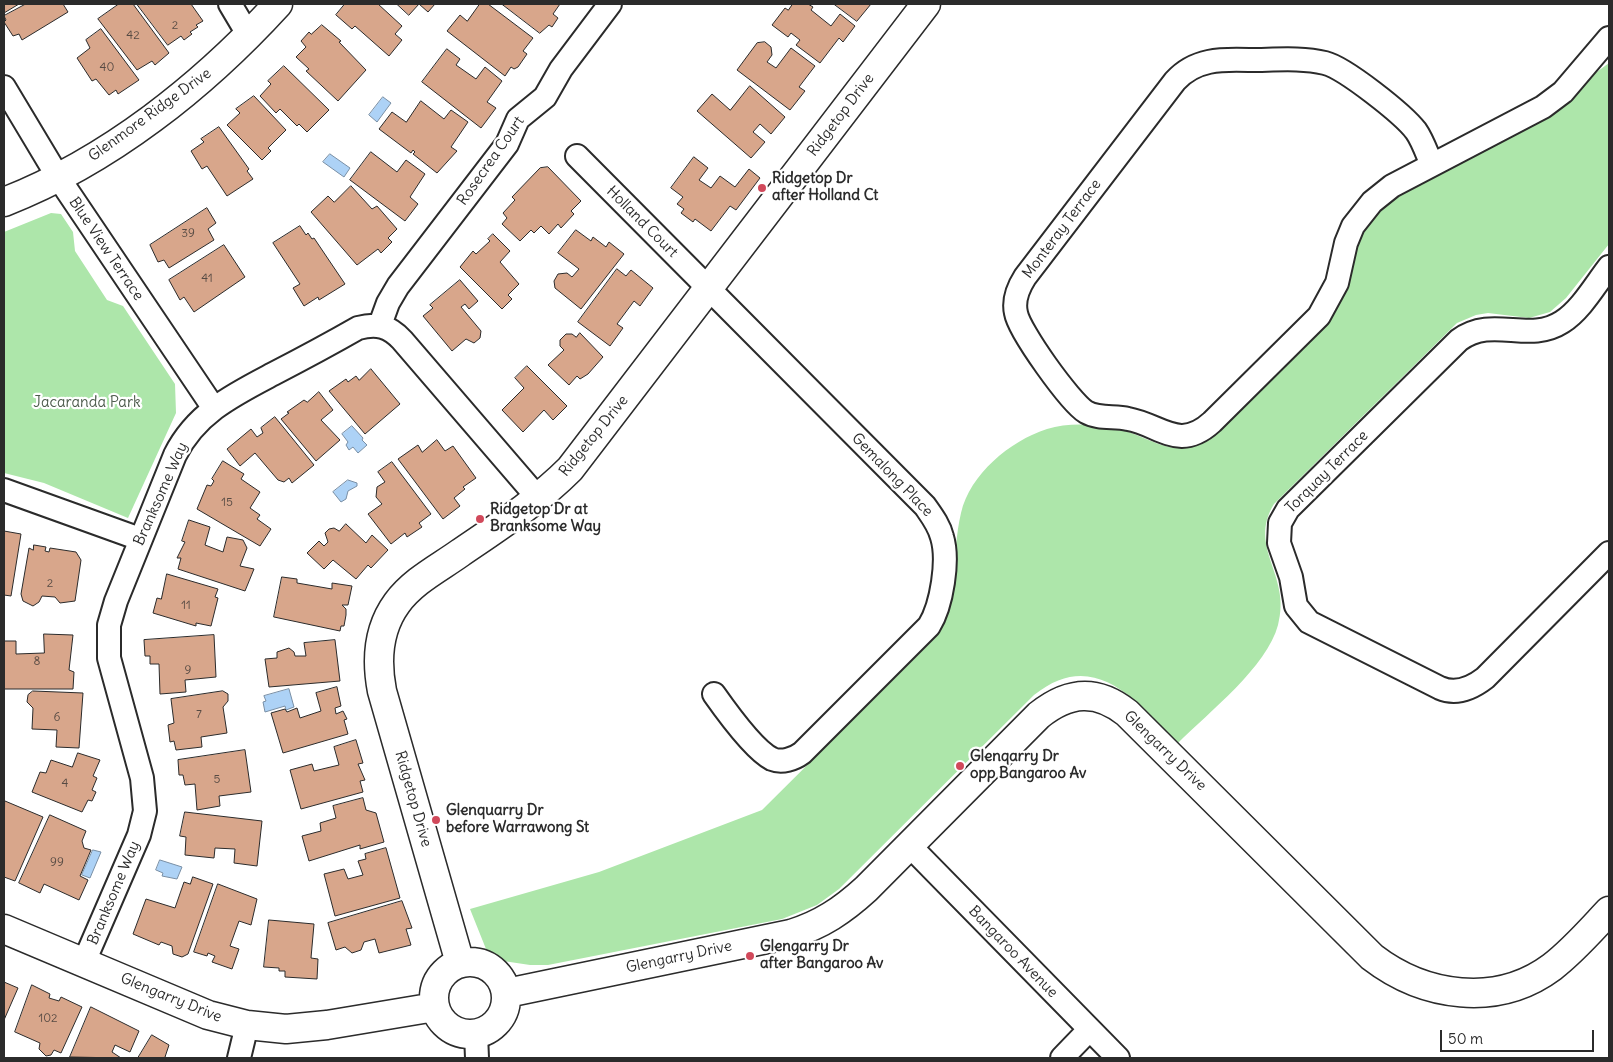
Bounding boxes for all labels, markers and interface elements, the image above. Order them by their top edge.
house number: 2 [172,19,178,33]
house number: 42 [126,29,140,43]
house number: 40 [100,61,114,75]
street label: Glenmore Ridge Drive [85,64,215,166]
street label: Ridgetop Drive [804,70,878,160]
street label: Rosecrea Court [454,113,528,209]
place label: Ridgetop Dr after Holland Ct [772,170,878,205]
street label: Monteray Terrace [1019,176,1105,282]
marker: Ridgetop Dr after Holland Ct [756,182,768,194]
street label: Holland Court [603,183,681,261]
street label: Blue View Terrace [65,194,147,304]
house number: 39 [181,227,195,241]
house number: 41 [201,272,213,286]
street label: Ridgetop Drive [556,392,632,480]
park label: Jacaranda Park [33,394,141,412]
street label: Torquay Terrace [1282,427,1372,517]
street label: Gemalong Place [848,429,936,521]
street label: Branksome Way [130,440,192,548]
house number: 15 [221,496,233,510]
place label: Ridgetop Dr at Branksome Way [490,501,601,536]
marker: Ridgetop Dr at Branksome Way [474,513,486,525]
house number: 2 [47,577,53,591]
house number: 11 [181,599,191,613]
house number: 8 [34,655,40,669]
house number: 9 [185,664,191,678]
street label: Glengarry Drive [1120,707,1210,795]
house number: 7 [196,708,202,722]
house number: 6 [54,711,60,725]
place label: Glenqarry Dr opp Bangaroo Av [970,748,1086,783]
street label: Ridgetop Drive [391,749,435,849]
marker: Glenqarry Dr opp Bangaroo Av [954,760,966,772]
house number: 5 [214,773,220,787]
house number: 4 [62,777,68,791]
place label: Glenquarry Dr before Warrawong St [446,802,589,837]
marker: Glenquarry Dr before Warrawong St [430,814,442,826]
street label: Branksome Way [84,838,144,948]
house number: 99 [50,856,64,870]
street label: Bangaroo Avenue [965,902,1061,1002]
street label: Glengarry Drive [624,937,734,977]
place label: Glengarry Dr after Bangaroo Av [760,938,883,973]
marker: Glengarry Dr after Bangaroo Av [744,950,756,962]
street label: Glengarry Drive [118,969,224,1027]
house number: 102 [38,1012,58,1026]
scale bar [1443,1020,1597,1052]
text: 50 m [1448,1029,1483,1048]

